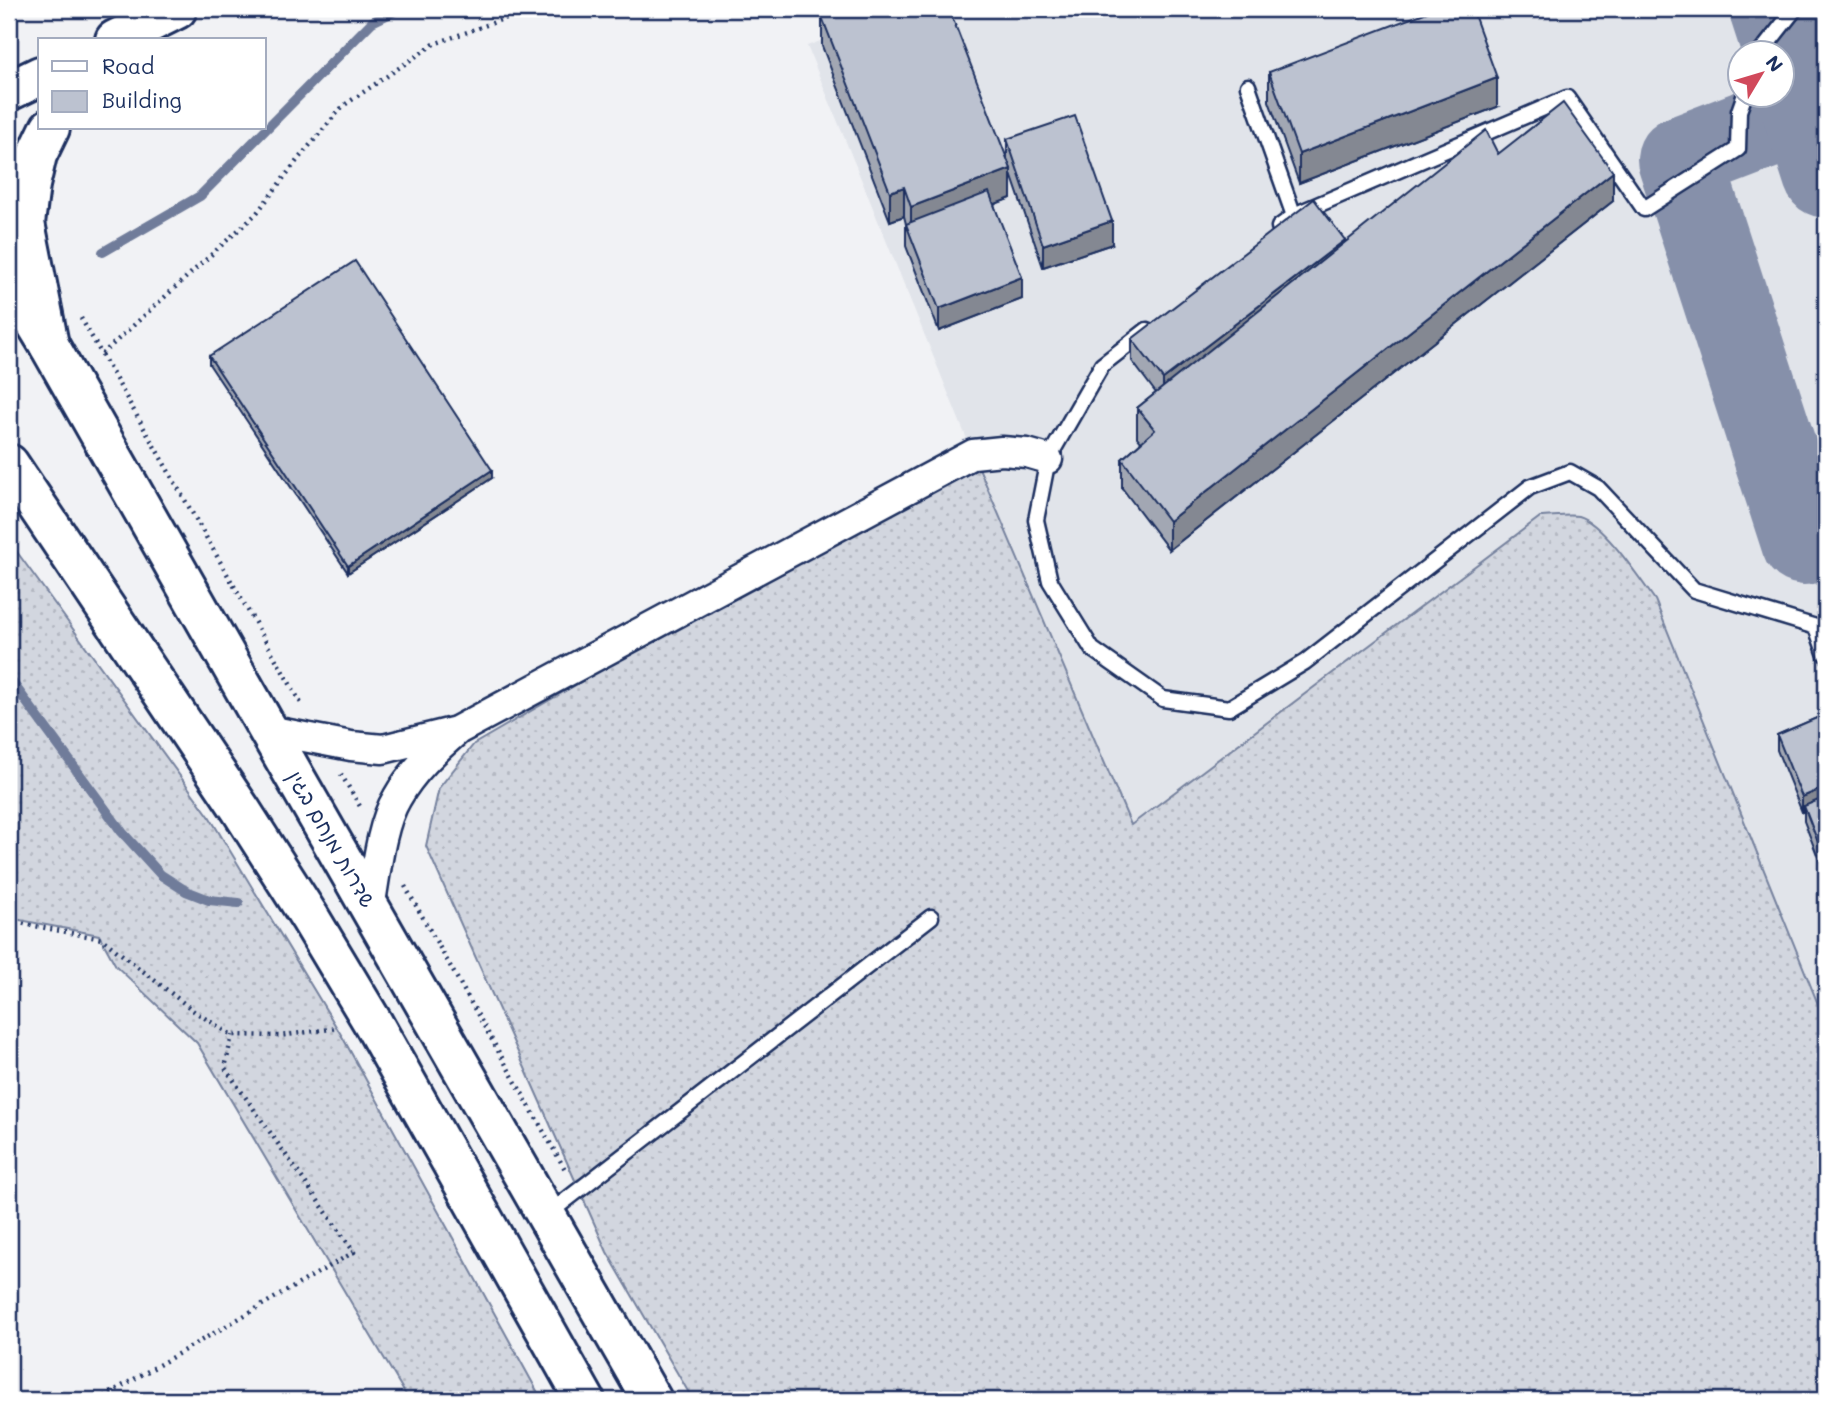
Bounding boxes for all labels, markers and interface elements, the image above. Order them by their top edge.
legend [38,38,266,130]
north arrow [1727,38,1797,108]
text: N [1761,50,1789,77]
text: Road [102,52,154,79]
text: Building [102,86,182,113]
street label: שדרות מנחם בגין [281,765,382,912]

